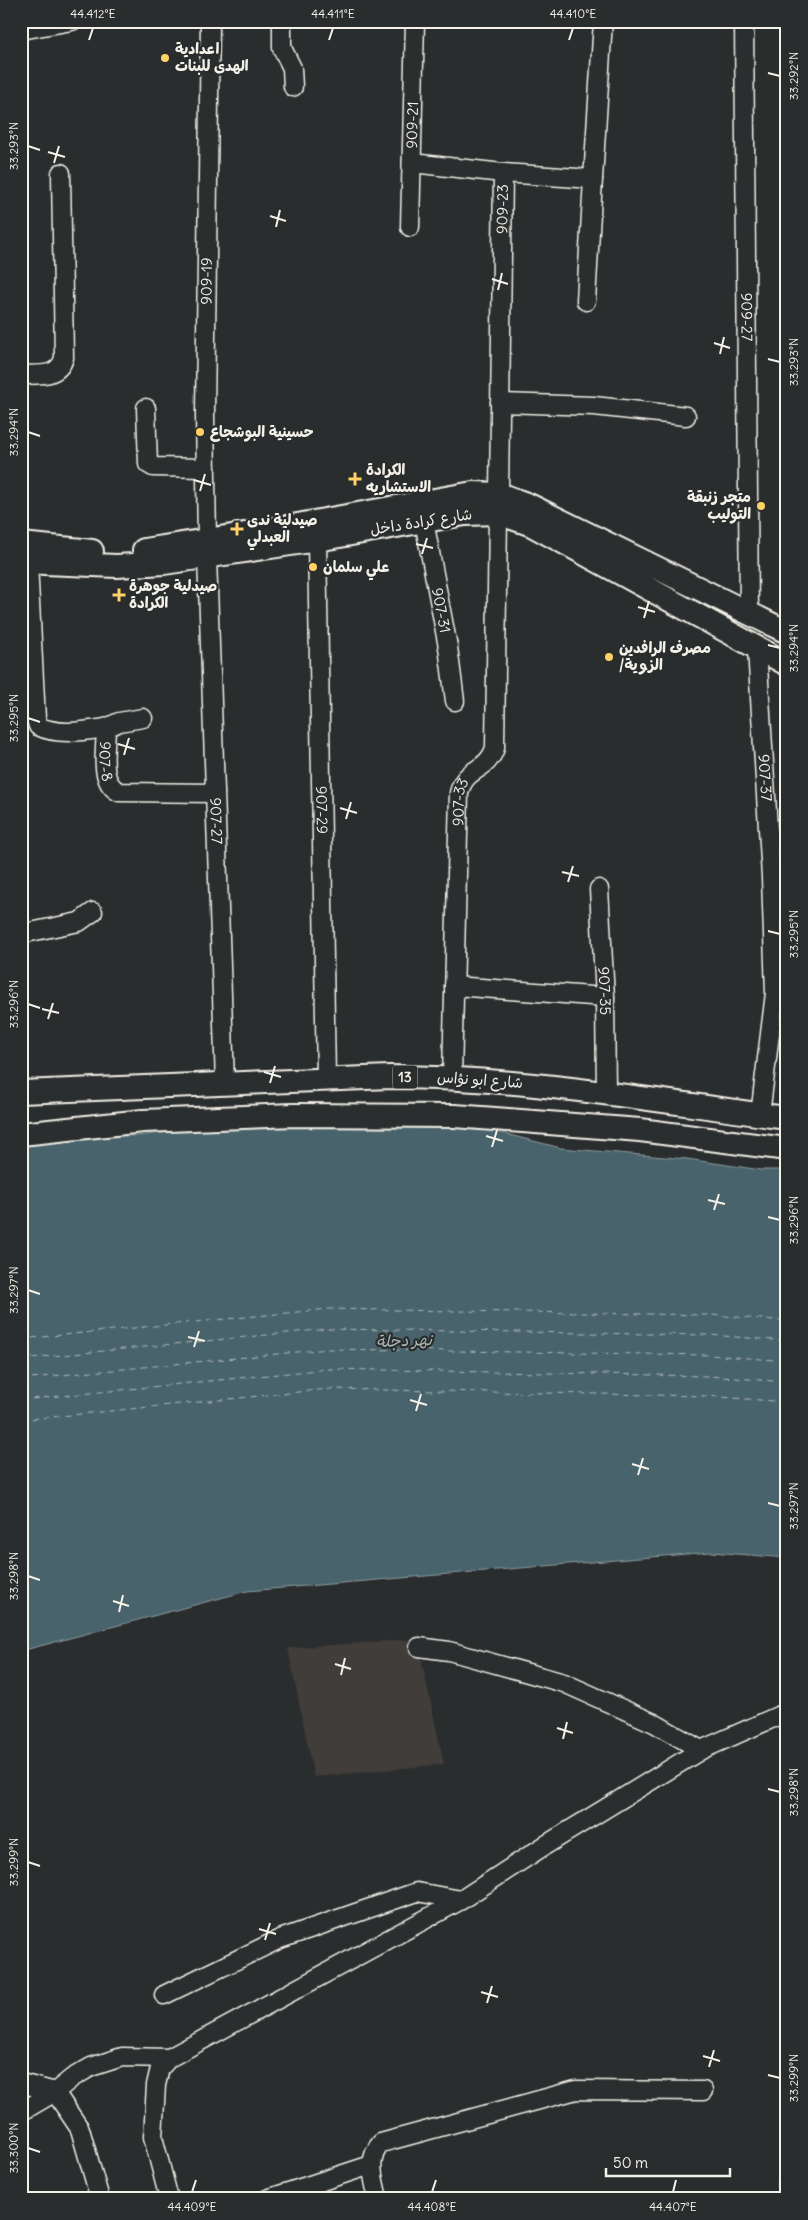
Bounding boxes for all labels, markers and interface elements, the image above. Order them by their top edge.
text: 44.412°E [70,6,116,21]
text: 44.411°E [311,6,355,21]
text: 44.410°E [550,6,596,21]
place label: اعدادية الهدى للبنات [175,39,249,75]
marker: اعدادية الهدى للبنات [159,52,171,64]
text: 33.292°N [786,52,801,100]
street label: 909-21 [402,101,422,149]
text: 33.293°N [6,122,21,170]
street label: 909-23 [492,184,512,234]
street label: 909-19 [196,257,216,305]
street label: 909-27 [737,293,757,341]
text: 33.293°N [786,338,801,386]
text: 33.294°N [6,408,21,456]
place label: حسينية البوشجاع [210,422,314,442]
marker: حسينية البوشجاع [194,426,206,438]
place label: الكرادة الاستشاريه [366,460,431,496]
marker: الكرادة الاستشاريه [348,472,362,486]
place label: متجر زنبقة التوليب [687,487,751,524]
marker: متجر زنبقة التوليب [755,500,767,512]
street label: شارع كرادة داخل [369,504,473,540]
place label: صيدلية ندى العبدلي [247,510,317,551]
marker: صيدلية ندى العبدلي [231,523,243,535]
place label: علي سلمان [323,557,389,581]
marker: علي سلمان [307,561,319,573]
place label: صيدلية جوهرة الكرادة [129,576,217,612]
street label: 907-31 [428,586,455,634]
marker: صيدلية جوهرة الكرادة [113,589,125,601]
text: 33.294°N [786,624,801,672]
place label: مصرف الرافدين /الزوية [619,638,711,675]
marker: مصرف الرافدين /الزوية [603,651,615,663]
text: 33.295°N [6,694,21,742]
street label: 907-8 [95,741,118,784]
street label: 907-37 [754,754,776,802]
street label: 907-33 [448,774,473,826]
street label: 907-29 [312,786,332,834]
street label: 907-27 [206,797,227,844]
text: 33.295°N [786,910,801,958]
street label: 907-35 [594,966,615,1015]
text: 33.296°N [6,980,21,1028]
road number: 13 [392,1066,418,1088]
street label: شارع ابو نؤاس [436,1067,524,1093]
text: 33.296°N [786,1196,801,1244]
text: 33.297°N [6,1266,21,1314]
water label: نهر دجلة [376,1329,434,1351]
text: 33.297°N [786,1482,801,1530]
text: 33.298°N [6,1552,21,1600]
text: 33.298°N [786,1768,801,1816]
text: 33.299°N [6,1838,21,1886]
text: 33.299°N [786,2054,801,2102]
text: 33.300°N [6,2122,21,2174]
scale bar [606,2145,729,2177]
text: 50 m [613,2153,648,2172]
text: 44.409°E [168,2199,216,2214]
text: 44.408°E [408,2199,456,2214]
text: 44.407°E [649,2199,697,2214]

